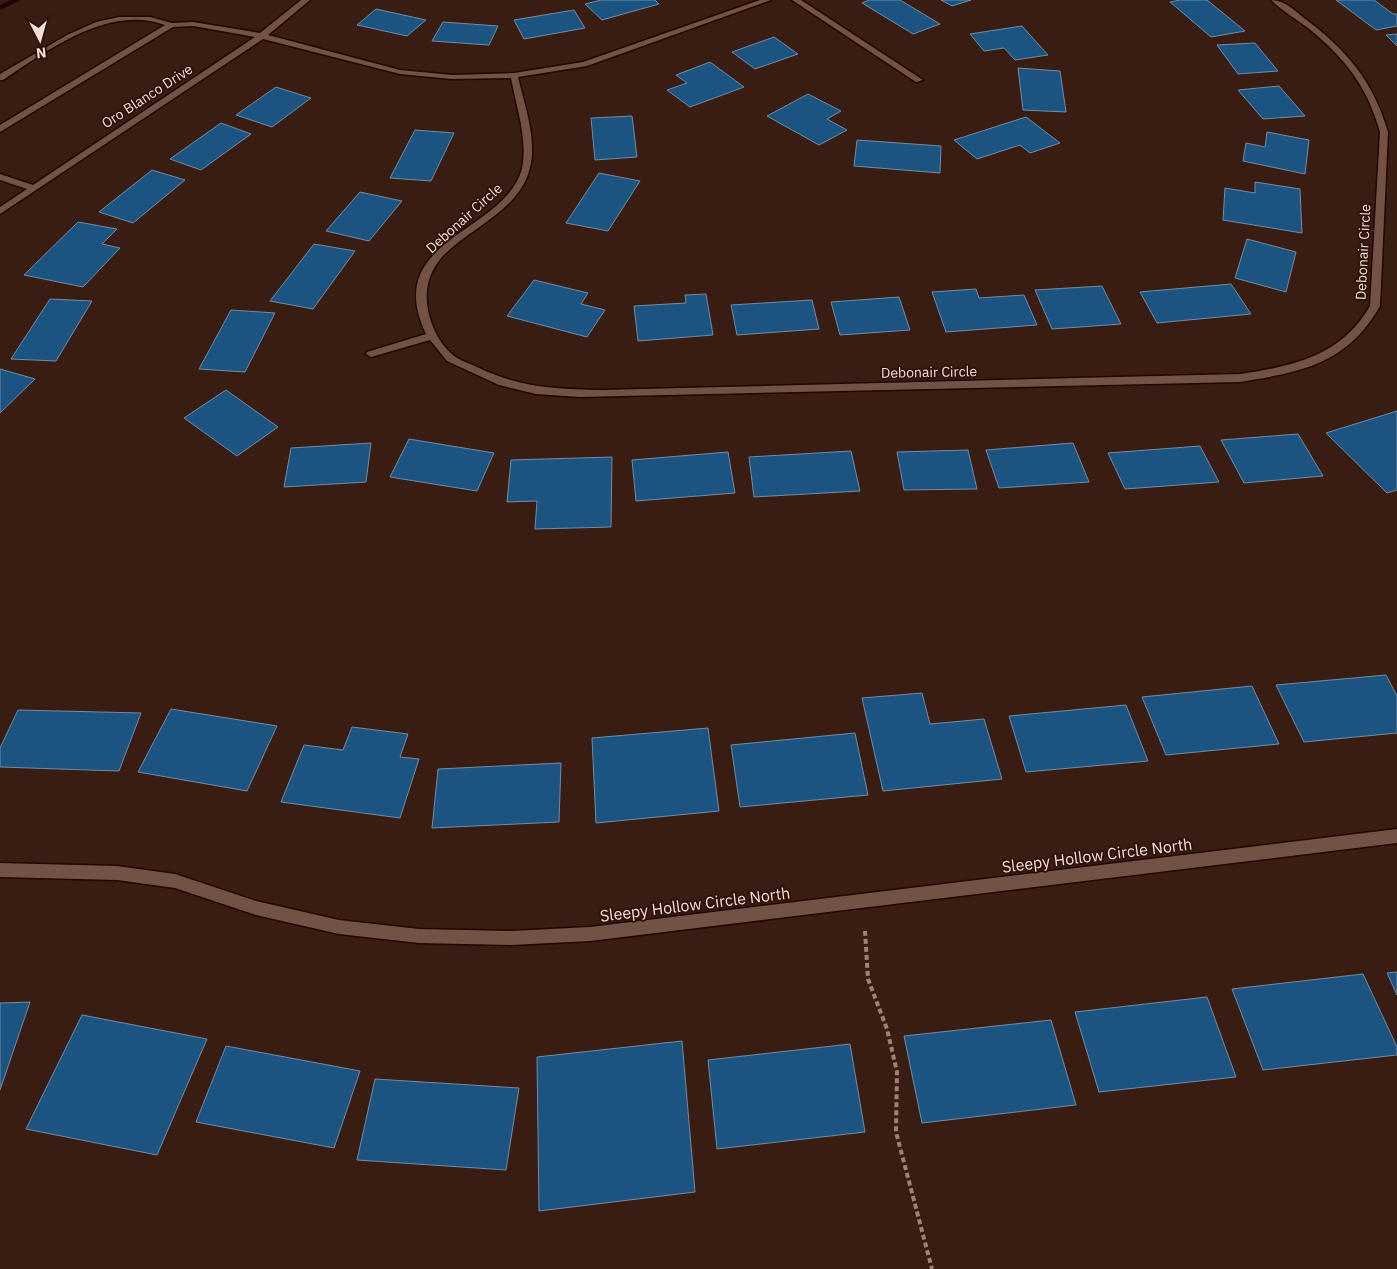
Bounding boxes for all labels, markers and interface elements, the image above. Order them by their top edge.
north arrow [15,15,65,65]
text: N [35,43,47,62]
street label: Oro Blanco Drive [98,60,196,132]
street label: Debonair Circle [422,179,506,257]
street label: Debonair Circle [1351,203,1375,301]
street label: Debonair Circle [881,362,978,382]
street label: Sleepy Hollow Circle North [1001,833,1193,877]
street label: Sleepy Hollow Circle North [599,882,791,926]

